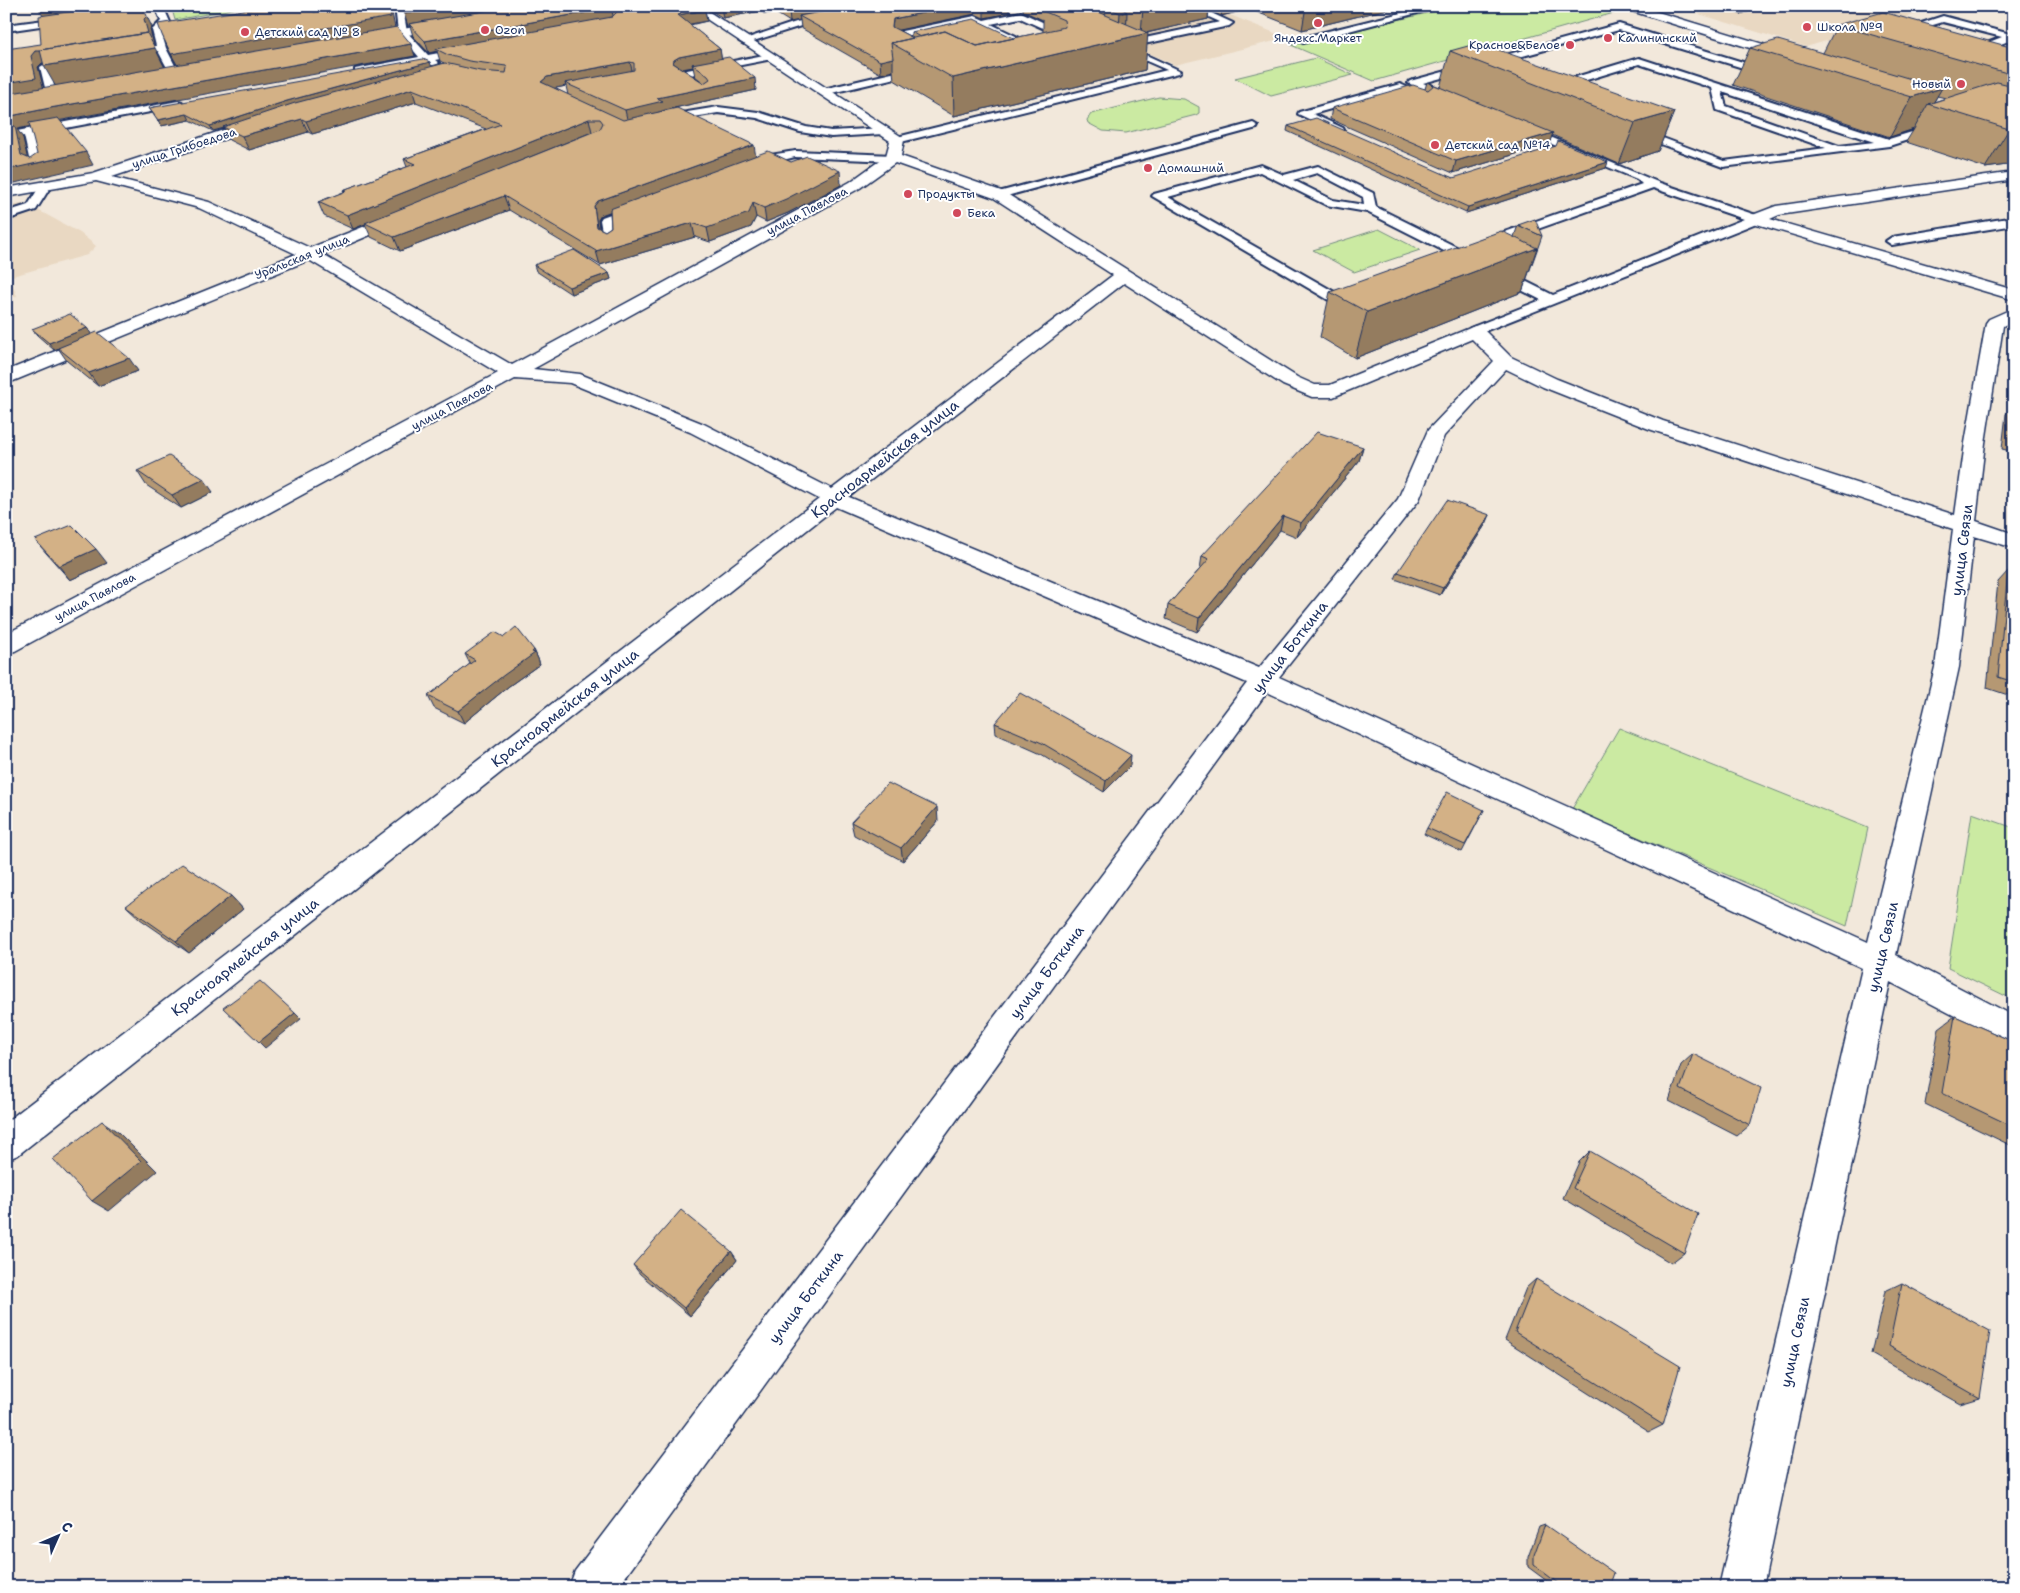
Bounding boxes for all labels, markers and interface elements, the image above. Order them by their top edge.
marker: Яндекс.Маркет [1312,17,1324,29]
place label: Школа №9 [1817,19,1883,35]
marker: Школа №9 [1801,21,1813,33]
place label: Ozon [495,22,525,38]
place label: Детский сад № 8 [255,24,360,40]
marker: Ozon [479,24,491,36]
marker: Детский сад № 8 [239,26,251,38]
place label: Яндекс.Маркет [1274,30,1363,46]
place label: Калининский [1618,30,1697,46]
marker: Калининский [1602,32,1614,44]
place label: Красное&Белое [1469,37,1560,53]
marker: Красное&Белое [1564,39,1576,51]
place label: Новый [1912,76,1951,92]
marker: Новый [1955,78,1967,90]
street label: улица Грибоедова [130,123,239,172]
place label: Детский сад №14 [1445,137,1550,153]
marker: Детский сад №14 [1429,139,1441,151]
place label: Домашний [1158,160,1224,176]
marker: Домашний [1142,162,1154,174]
street label: улица Павлова [764,183,851,239]
place label: Продукты [918,186,975,202]
marker: Продукты [902,188,914,200]
place label: Бека [967,205,996,221]
marker: Бека [951,207,963,219]
street label: Уральская улица [252,231,352,283]
street label: улица Павлова [409,378,496,434]
street label: Красноармейская улица [807,395,964,523]
street label: улица Связи [1946,503,1978,597]
street label: улица Павлова [52,569,139,625]
street label: улица Боткина [1248,596,1333,697]
street label: Красноармейская улица [487,644,644,772]
street label: Красноармейская улица [167,893,324,1021]
street label: улица Связи [1863,899,1903,994]
street label: улица Боткина [1005,921,1089,1023]
street label: улица Боткина [764,1246,848,1348]
street label: улица Связи [1776,1294,1814,1389]
north arrow [32,1510,82,1560]
text: С [58,1517,77,1536]

